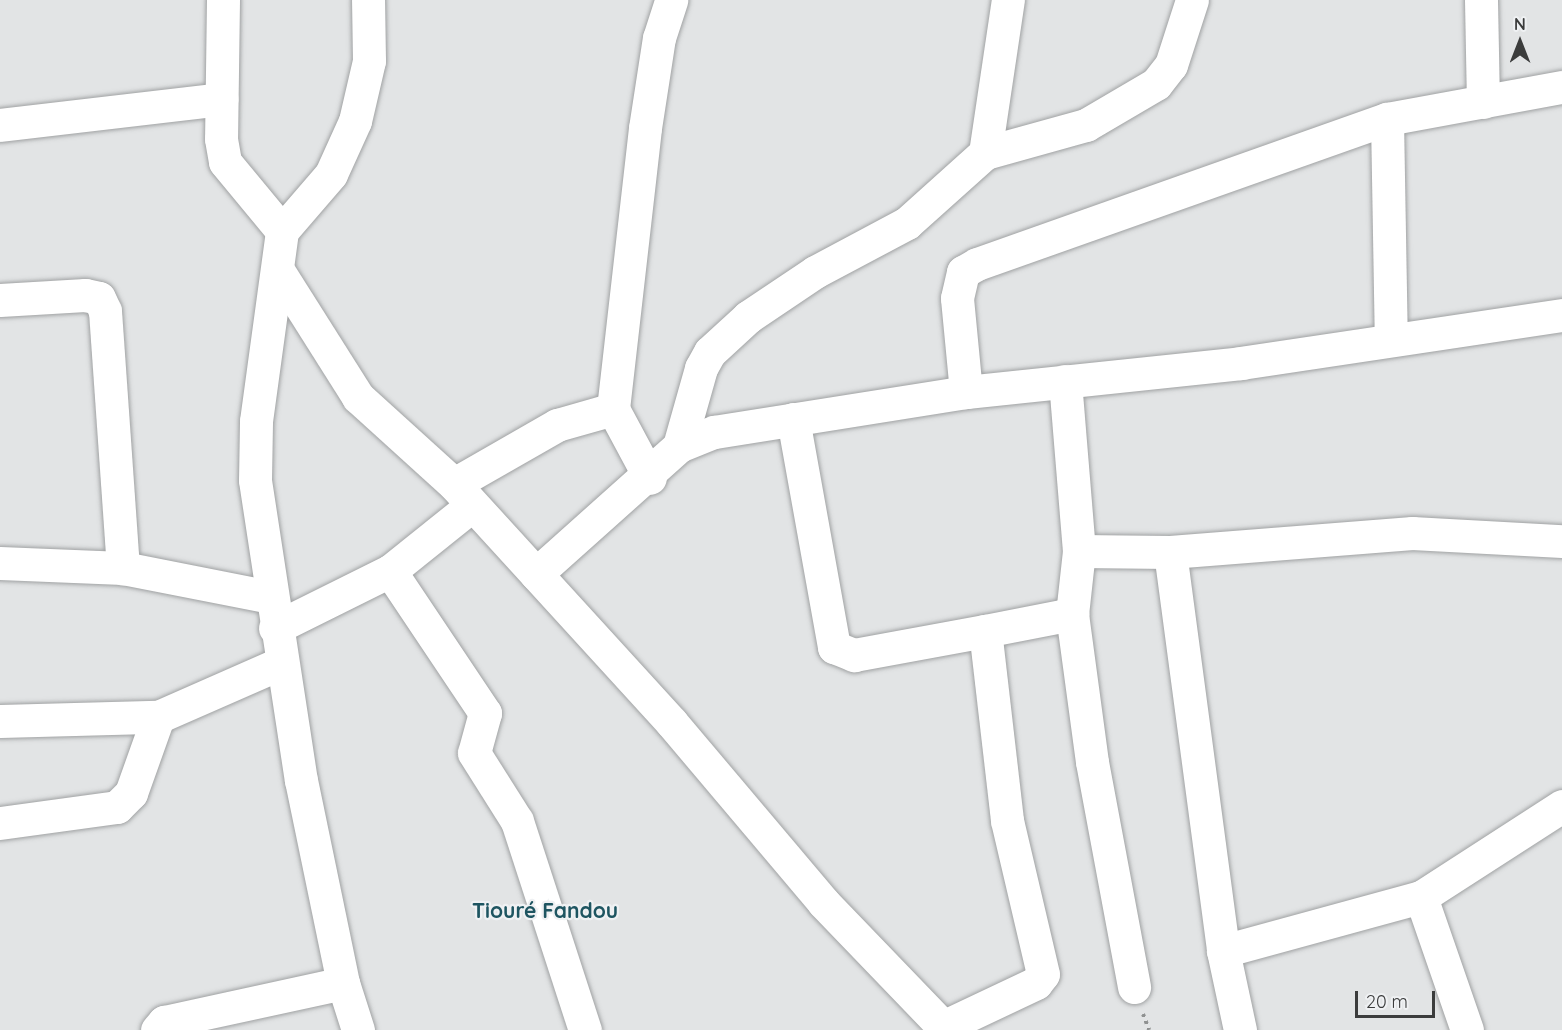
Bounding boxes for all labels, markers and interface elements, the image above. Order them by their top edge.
north arrow [1490,12,1550,72]
text: N [1514,14,1526,34]
district label: Tiouré Fandou [472,897,618,923]
scale bar [1358,979,1438,1017]
text: 20 m [1366,990,1408,1013]

